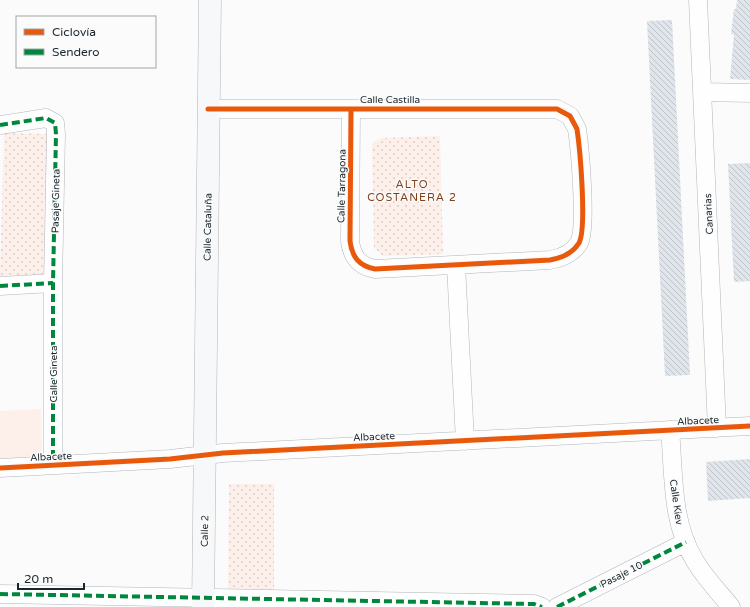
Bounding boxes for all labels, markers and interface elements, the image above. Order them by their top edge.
legend [16,16,156,68]
text: Ciclovía [52,25,96,39]
text: Sendero [52,45,100,59]
street label: Calle Castilla [360,94,420,106]
street label: Calle Tarragona [335,149,349,223]
street label: Pasaje Gineta [49,169,63,233]
district label: ALTO COSTANERA 2 [367,178,457,204]
street label: Calle Cataluña [201,193,215,261]
street label: Canarias [702,193,716,235]
street label: Calle Gineta [48,345,60,403]
street label: Albacete [677,414,720,428]
street label: Albacete [353,430,396,444]
street label: Albacete [30,450,73,464]
street label: Calle Kiev [667,479,685,526]
street label: Calle 2 [199,515,211,547]
street label: Pasaje 10 [598,559,645,591]
scale bar [18,565,84,591]
text: 20 m [24,572,53,586]

